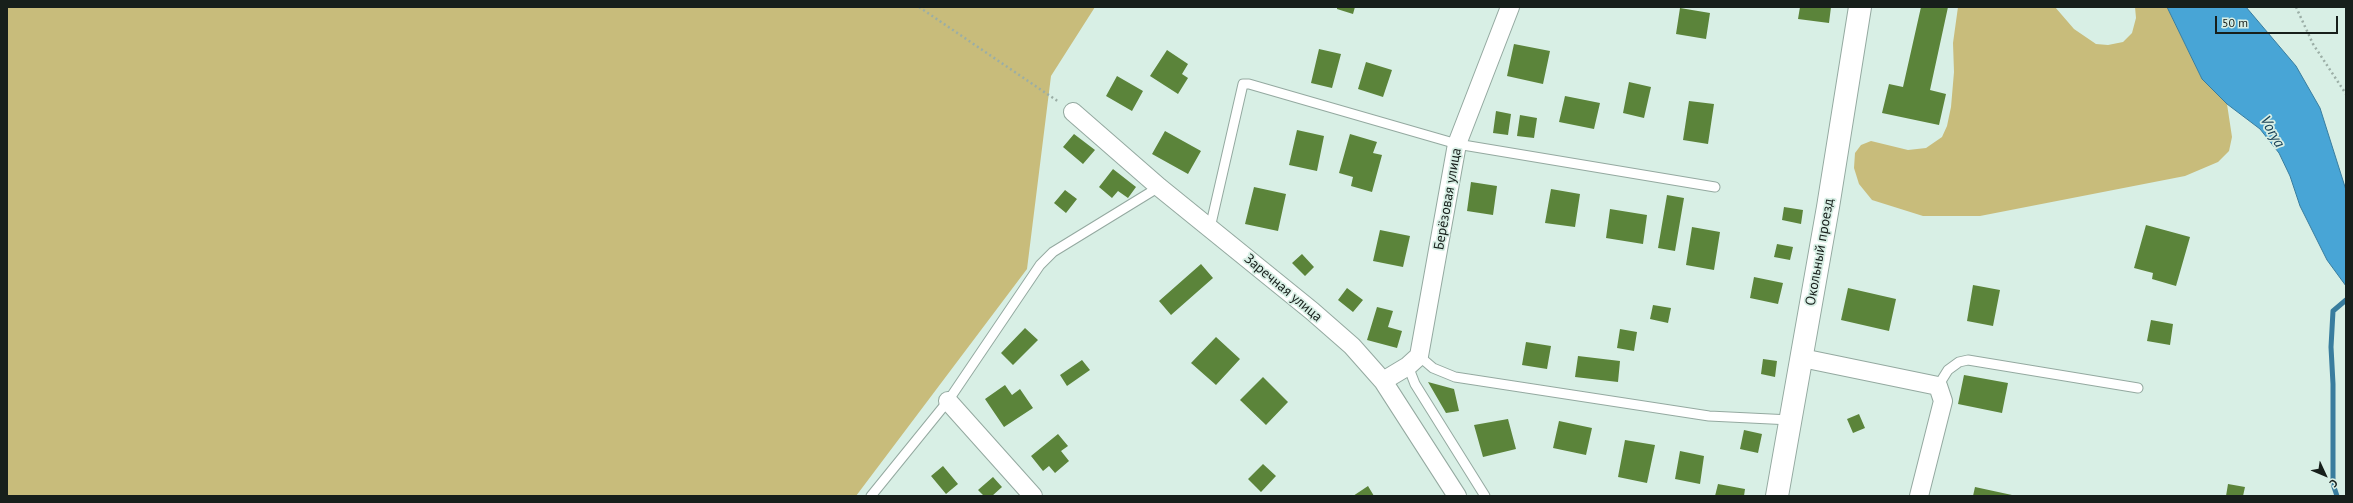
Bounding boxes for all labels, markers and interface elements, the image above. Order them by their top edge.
scale bar [2217,8,2340,34]
text: 50 m [2222,15,2248,30]
water label: Vorya [2256,113,2288,151]
street label: Берёзовая улица [1431,147,1465,251]
street label: Окольный проезд [1802,197,1838,307]
street label: Заречная улица [1241,251,1325,325]
north arrow [2305,455,2345,495]
text: С [2326,476,2341,490]

